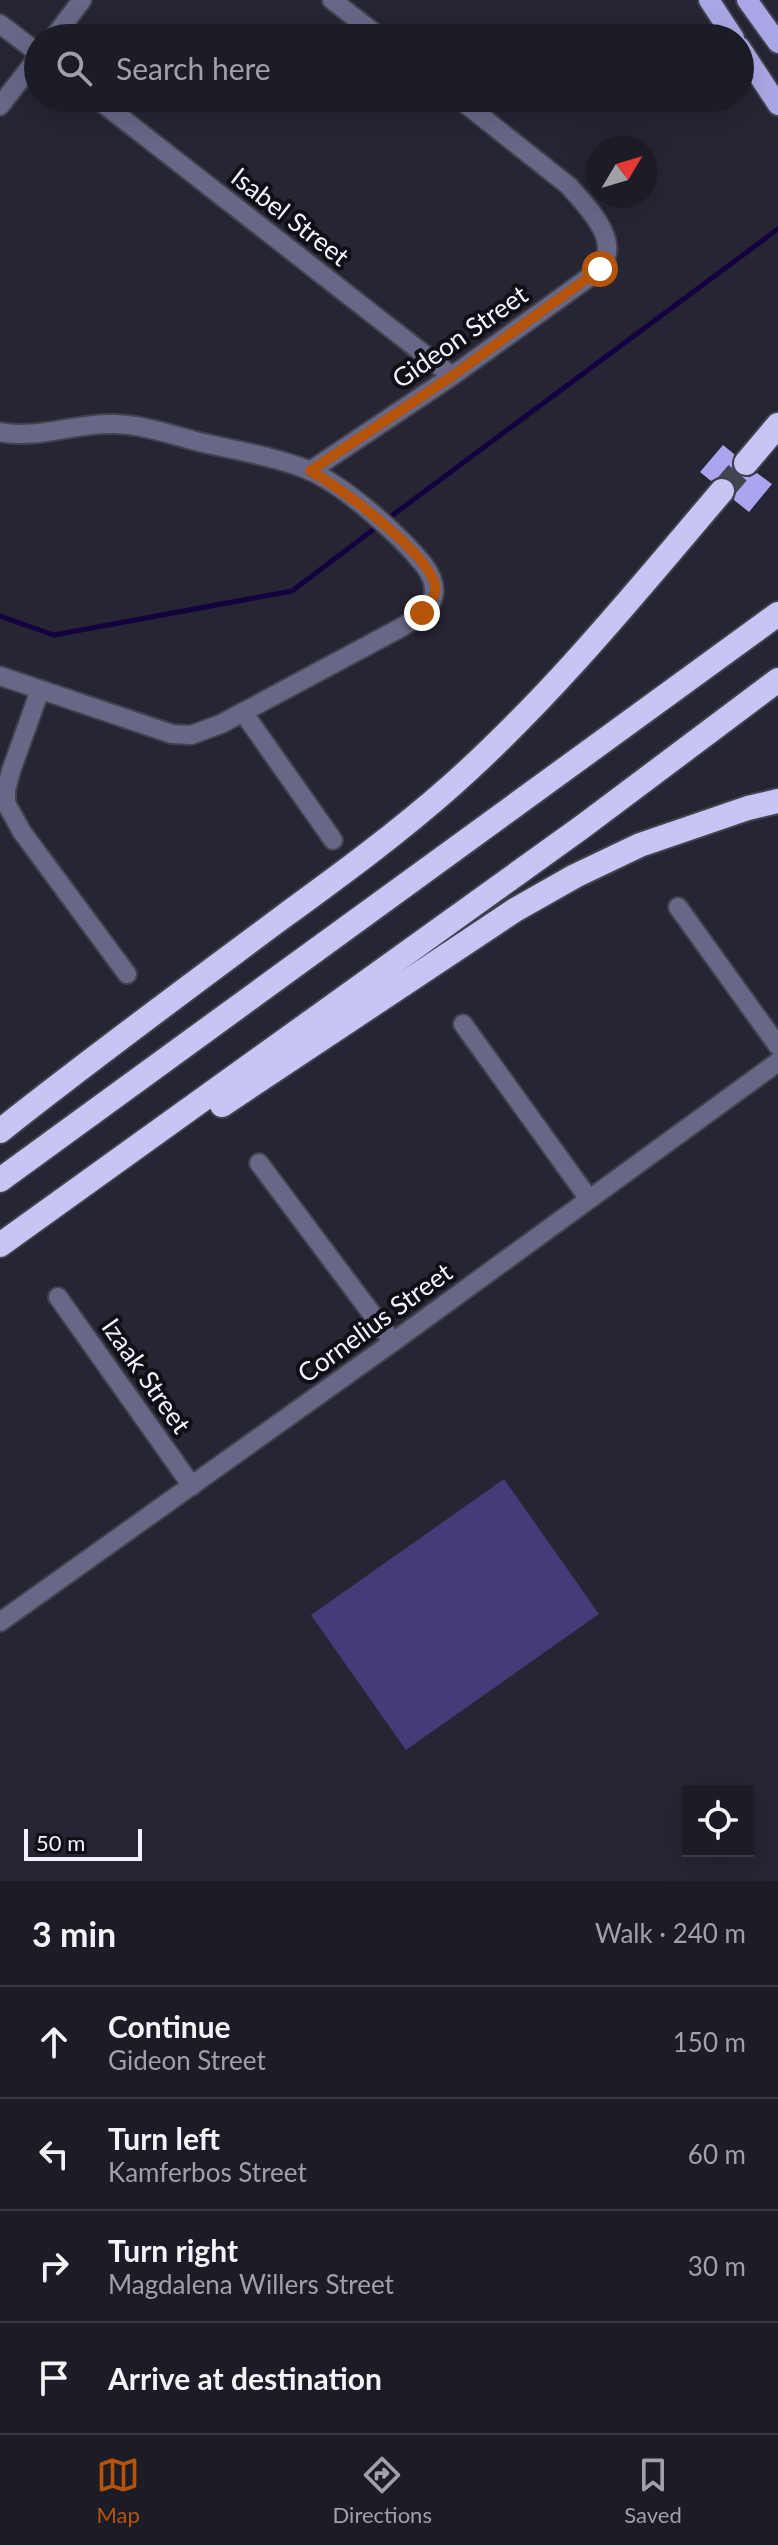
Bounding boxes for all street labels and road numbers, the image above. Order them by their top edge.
street label: Isabel Street [225,160,356,273]
street label: Gideon Street [386,277,534,395]
street label: Cornelius Street [291,1255,458,1389]
street label: Izaak Street [96,1312,198,1440]

